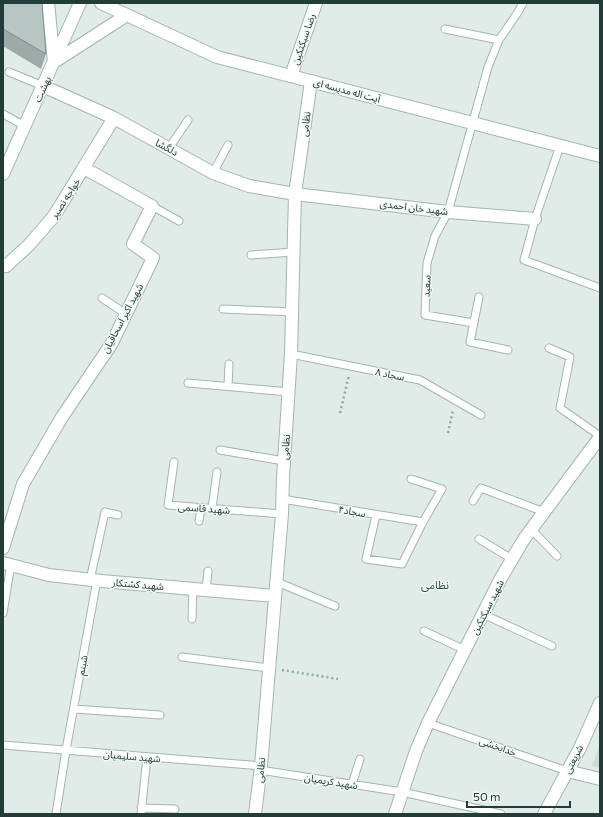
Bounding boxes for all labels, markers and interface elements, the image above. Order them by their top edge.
street label: رضا سبکتکین [289,11,318,67]
street label: بهشت [31,74,53,104]
street label: آیت اله مدیسه ای [312,75,383,105]
street label: نظامی [297,110,313,137]
street label: دلگشا [154,136,181,158]
street label: خواجه نصیر [47,176,83,222]
street label: شهید خان احمدی [379,197,449,217]
street label: سعید [419,274,433,297]
street label: شهید اکبر اسحاقیان [99,281,146,355]
street label: سجاد ۸ [374,365,406,383]
street label: نظامی [278,434,292,460]
street label: شهید قاسمی [178,500,231,516]
street label: سجاد۴ [337,503,367,519]
street label: شهید کشتکار [111,576,165,593]
street label: شهید سبکتکین [468,577,506,637]
district label: نظامی [421,578,449,592]
street label: شبنم [74,654,92,677]
street label: خدابخشی [478,734,518,758]
street label: شریعتی [561,742,586,776]
street label: شهید سلیمیان [103,748,161,765]
street label: نظامی [253,756,267,783]
street label: شهید کریمیان [303,771,359,792]
scale bar [467,783,570,809]
text: 50 m [473,789,501,803]

